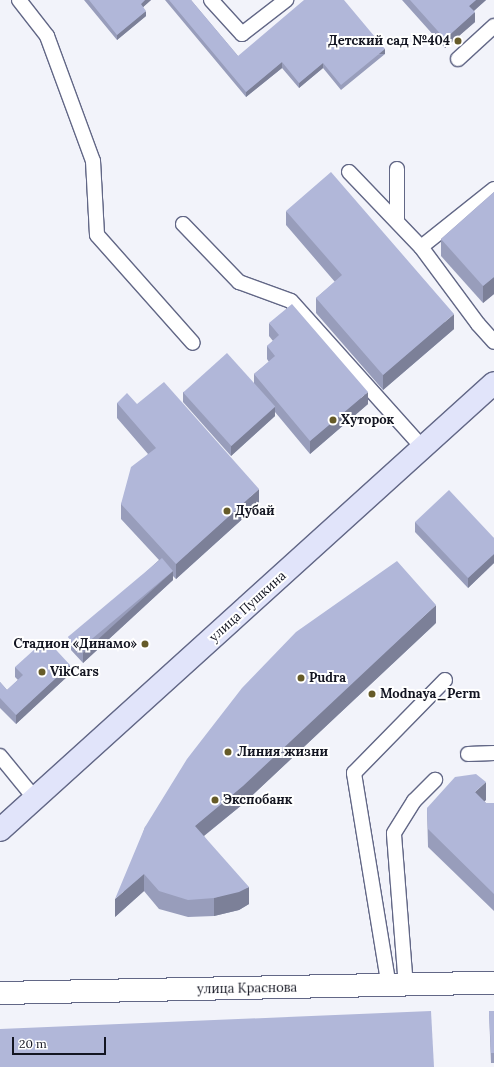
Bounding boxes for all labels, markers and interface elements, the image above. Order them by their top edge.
place label: Детский сад №404 [328,33,450,49]
marker: Детский сад №404 [453,36,463,46]
place label: Хуторок [341,412,394,428]
marker: Хуторок [328,415,338,425]
place label: Дубай [235,503,275,519]
marker: Дубай [222,506,232,516]
street label: улица Пушкина [206,568,290,646]
place label: Стадион «Динамо» [13,636,137,652]
marker: Стадион «Динамо» [140,639,150,649]
place label: VikCars [50,664,99,680]
marker: VikCars [37,667,47,677]
place label: Pudra [309,670,346,686]
marker: Pudra [296,673,306,683]
place label: Modnaya_Perm [380,686,480,702]
marker: Modnaya_Perm [367,689,377,699]
place label: Линия жизни [237,744,328,760]
marker: Линия жизни [222,746,234,758]
place label: Экспобанк [223,792,293,808]
marker: Экспобанк [210,795,220,805]
street label: улица Краснова [197,980,297,998]
scale bar [14,1029,108,1055]
text: 20 m [19,1036,47,1051]

